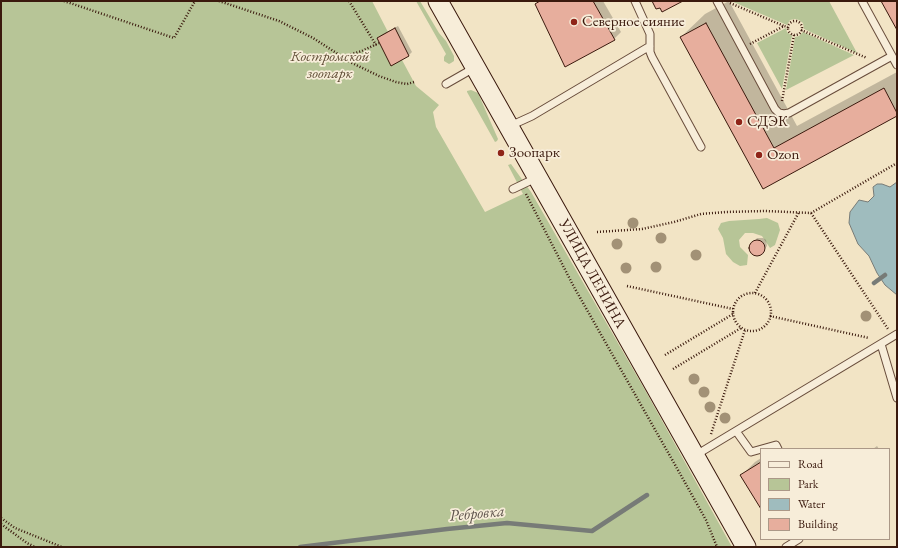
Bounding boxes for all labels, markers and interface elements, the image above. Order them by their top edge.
place label: Северное сияние [582,13,685,31]
marker: Северное сияние [569,17,579,27]
park label: Костромской зоопарк [291,48,369,83]
place label: СДЭК [747,113,788,131]
marker: СДЭК [734,117,744,127]
place label: Зоопарк [509,144,560,162]
place label: Ozon [767,146,799,164]
marker: Зоопарк [496,148,506,158]
marker: Ozon [754,150,764,160]
street label: УЛИЦА ЛЕНИНА [555,216,629,332]
legend [760,448,890,540]
text: Road [798,456,823,472]
text: Park [798,476,818,492]
text: Water [798,496,825,512]
water label: Ребровка [448,502,506,526]
text: Building [798,516,838,532]

